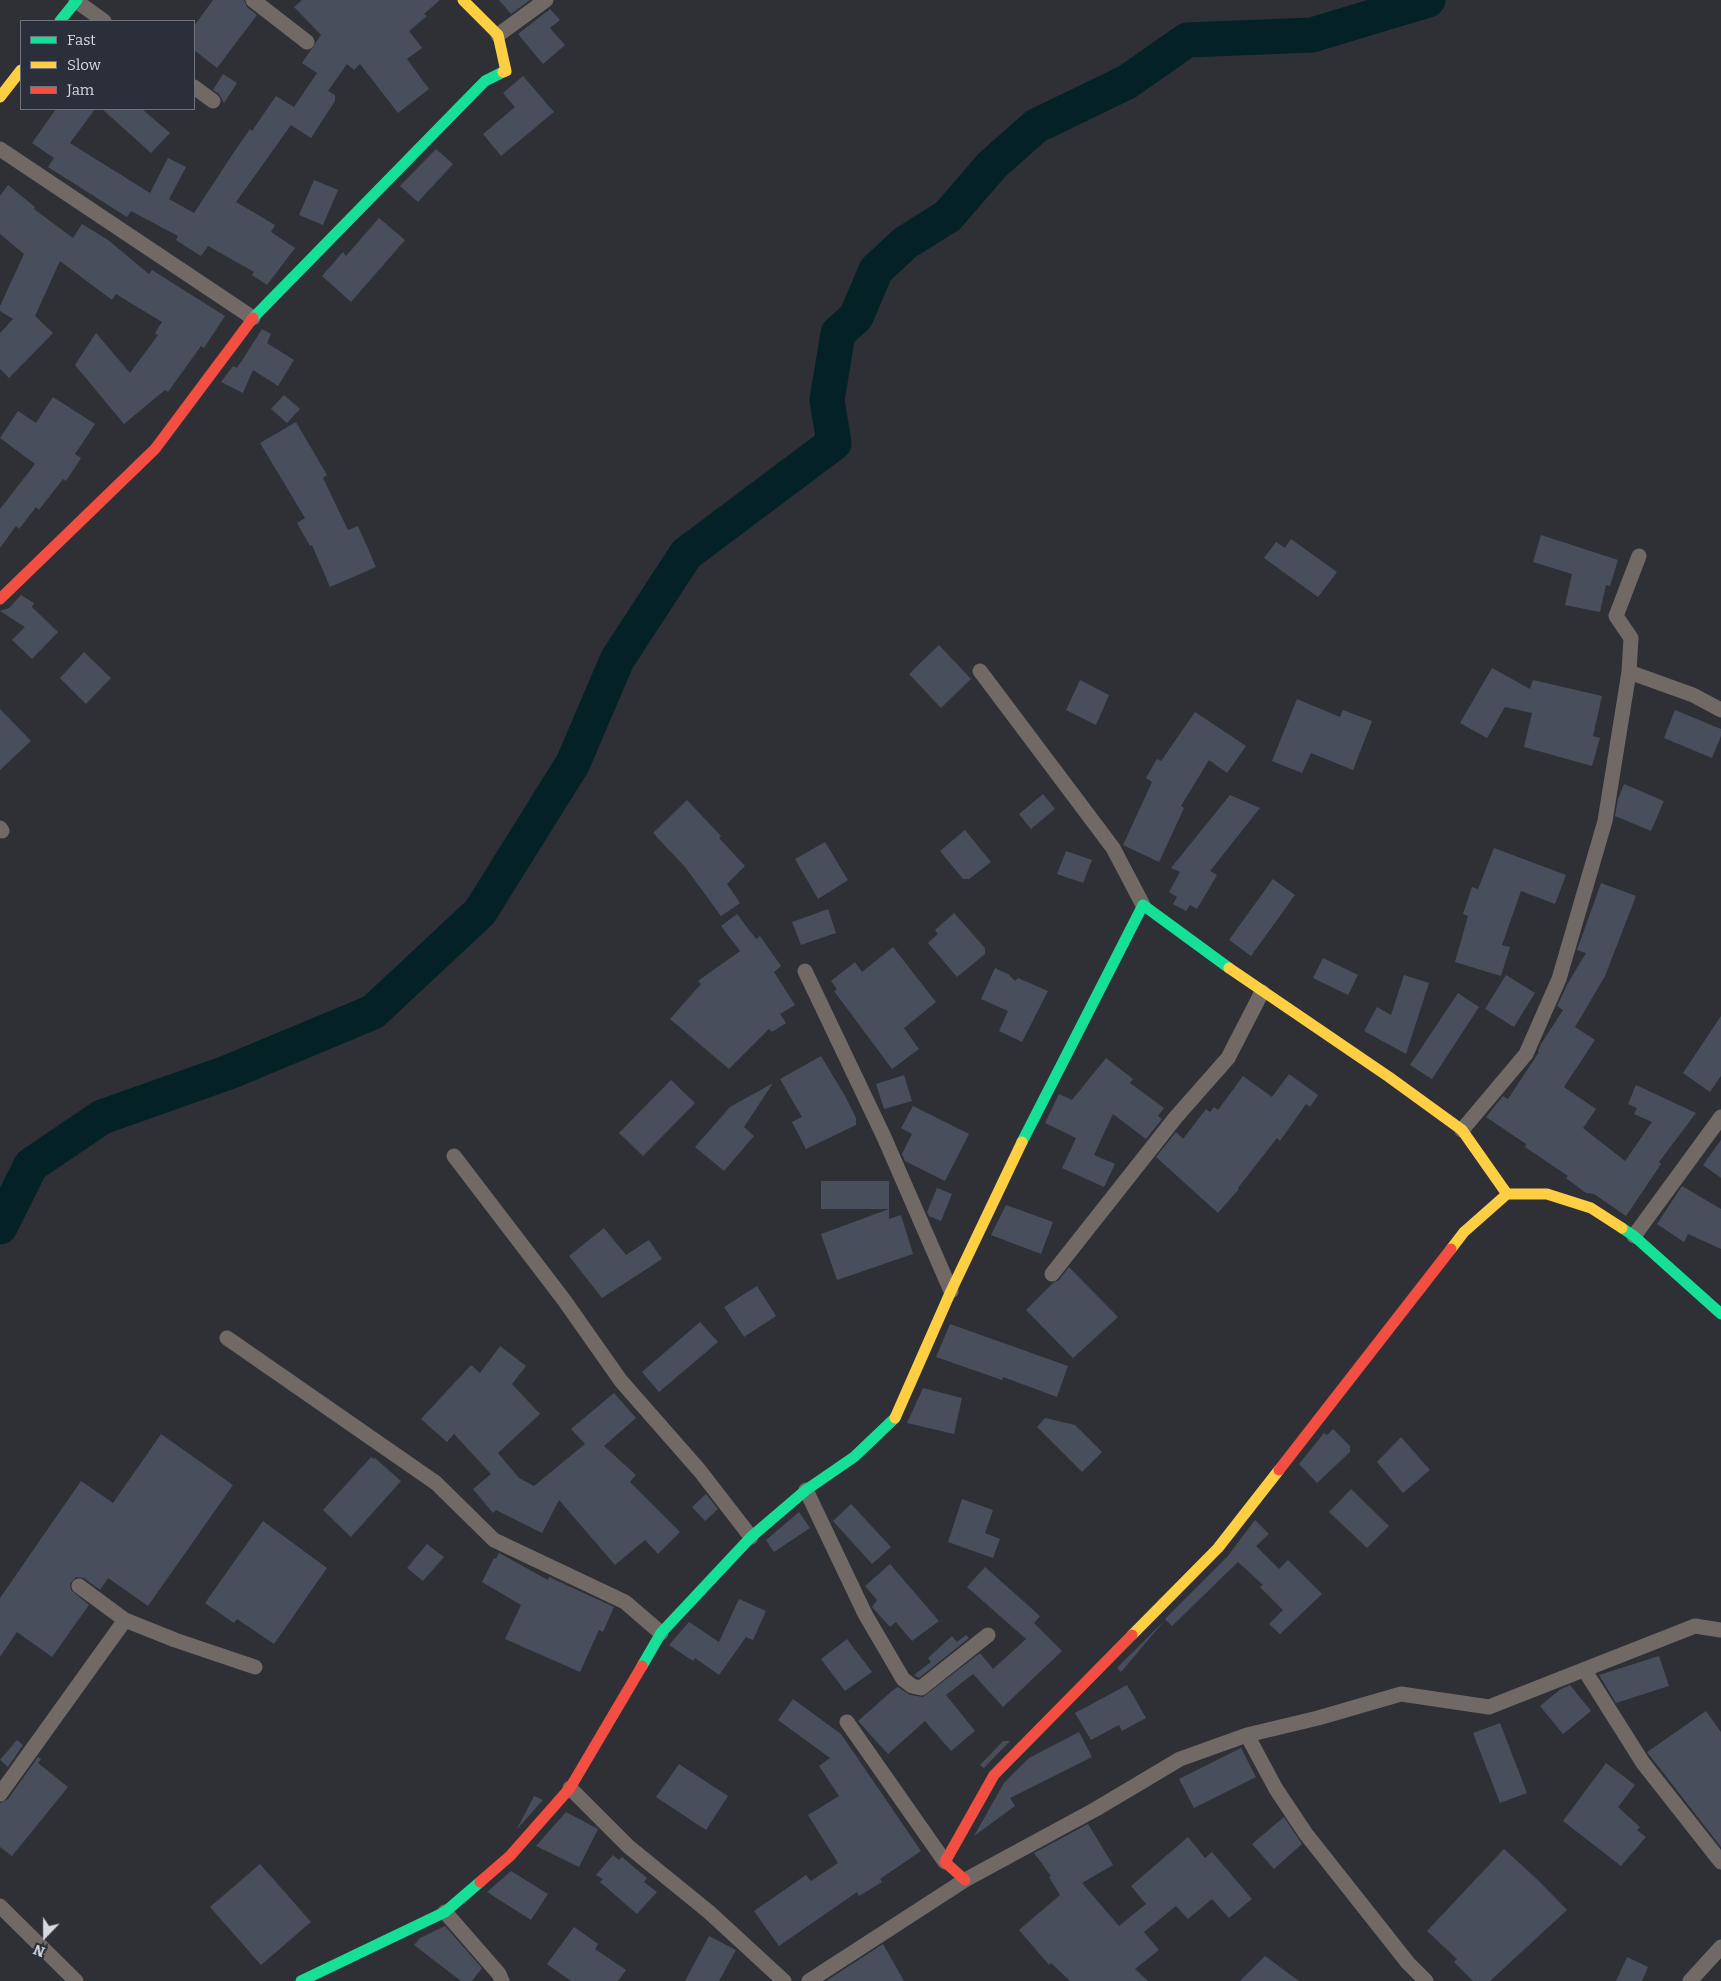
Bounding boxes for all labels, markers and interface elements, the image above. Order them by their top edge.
legend [20,20,195,110]
text: Fast [67,31,96,49]
text: Slow [67,56,101,74]
text: Jam [67,81,94,99]
north arrow [20,1911,70,1961]
text: N [31,1940,47,1960]

